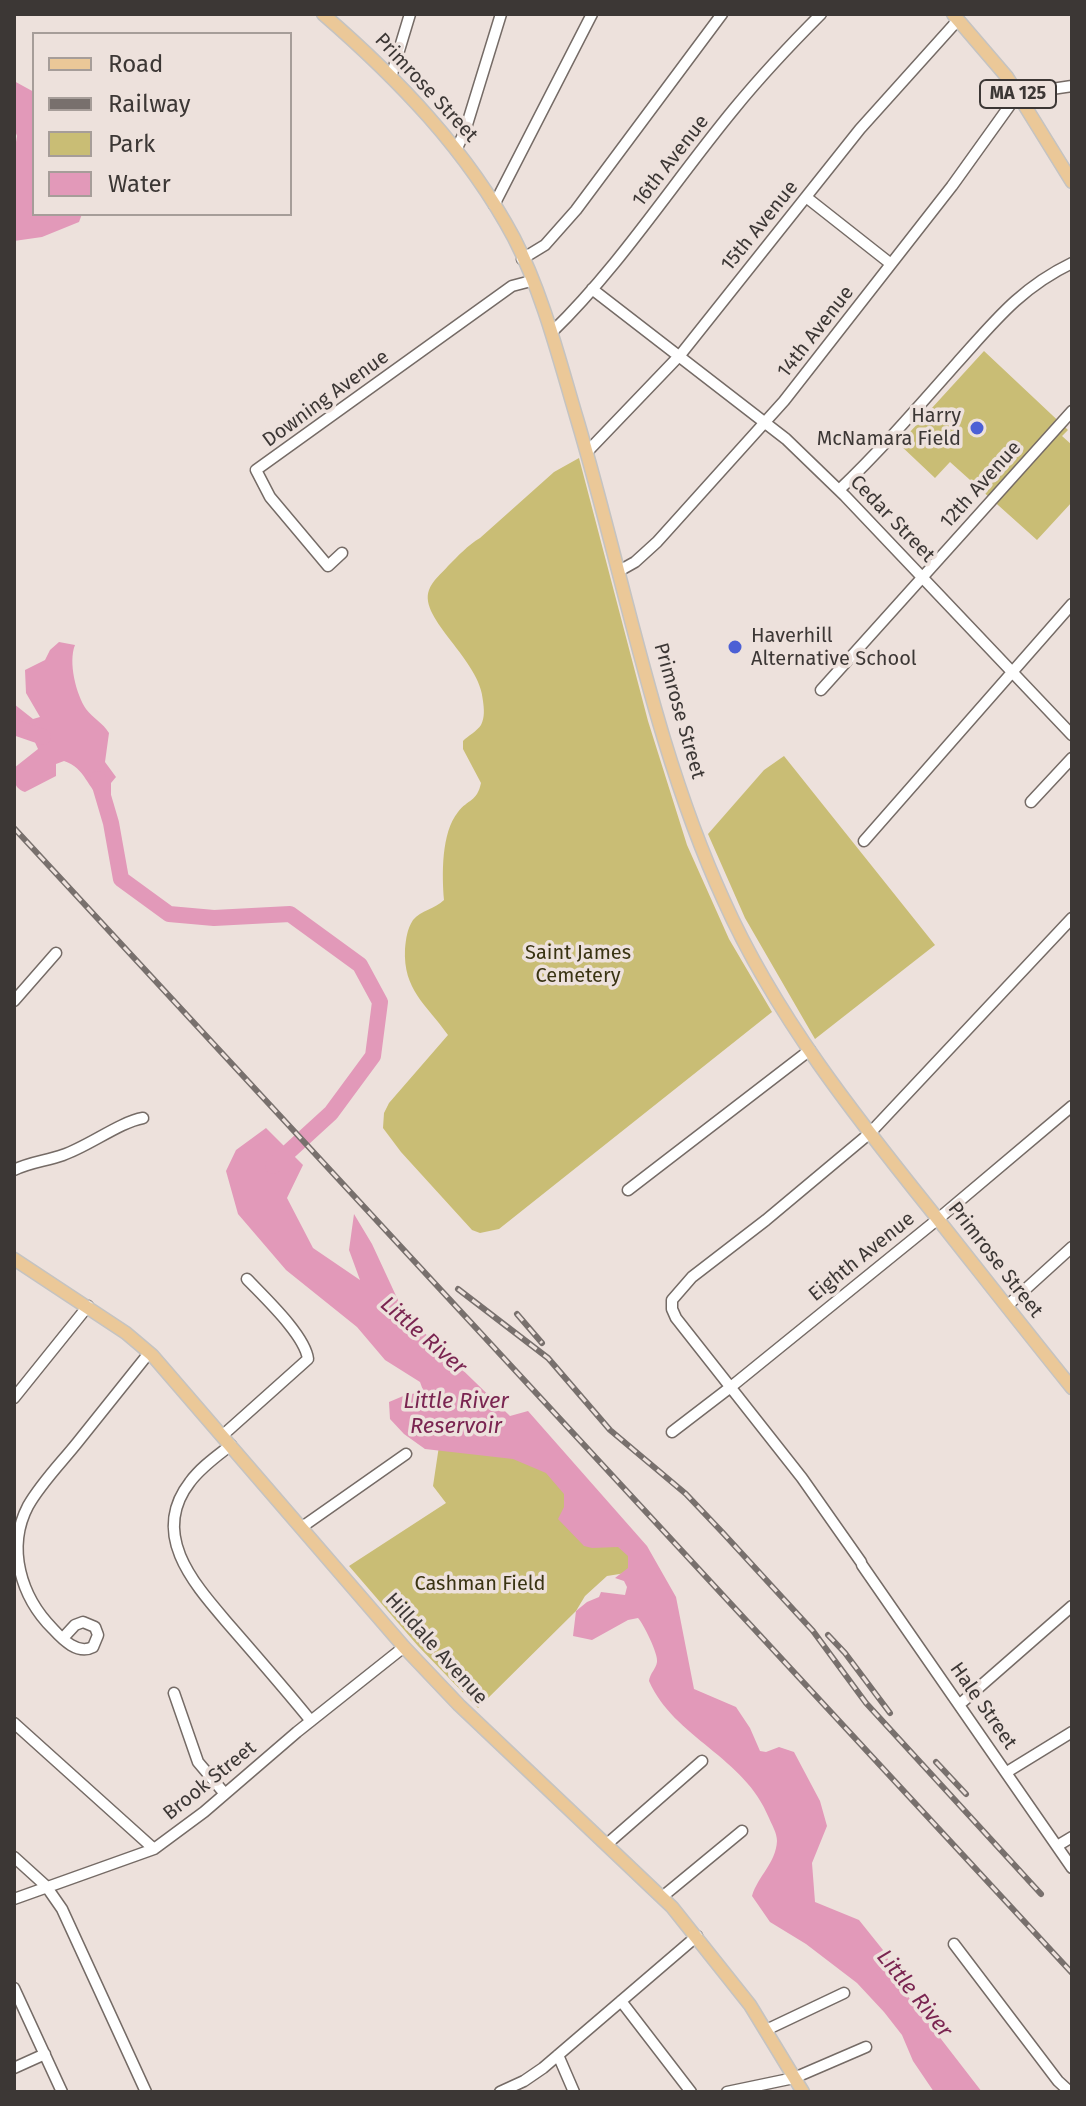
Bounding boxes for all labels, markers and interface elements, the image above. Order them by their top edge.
street label: Primrose Street [369,29,483,147]
legend [32,32,292,216]
text: Road [108,50,163,78]
road number: MA 125 [980,80,1056,108]
text: Railway [108,90,191,118]
street label: 16th Avenue [628,110,714,212]
text: Park [108,130,155,158]
text: Water [108,170,171,198]
street label: 15th Avenue [716,176,804,276]
street label: 14th Avenue [773,281,859,383]
street label: Downing Avenue [258,345,394,453]
place label: Harry McNamara Field [817,404,961,451]
marker: Harry McNamara Field [968,419,986,437]
street label: 12th Avenue [936,436,1026,534]
street label: Cedar Street [845,470,939,568]
place label: Haverhill Alternative School [751,624,917,671]
marker: Haverhill Alternative School [726,638,744,656]
street label: Primrose Street [648,640,710,782]
park label: Saint James Cemetery [525,941,631,988]
street label: Primrose Street [942,1197,1048,1323]
street label: Eighth Avenue [804,1207,920,1307]
water label: Little River [375,1291,471,1381]
water label: Little River Reservoir [403,1389,509,1440]
park label: Cashman Field [414,1572,546,1596]
street label: Hilldale Avenue [380,1588,492,1710]
street label: Hale Street [944,1658,1022,1754]
street label: Brook Street [159,1736,261,1826]
water label: Little River [871,1945,957,2043]

